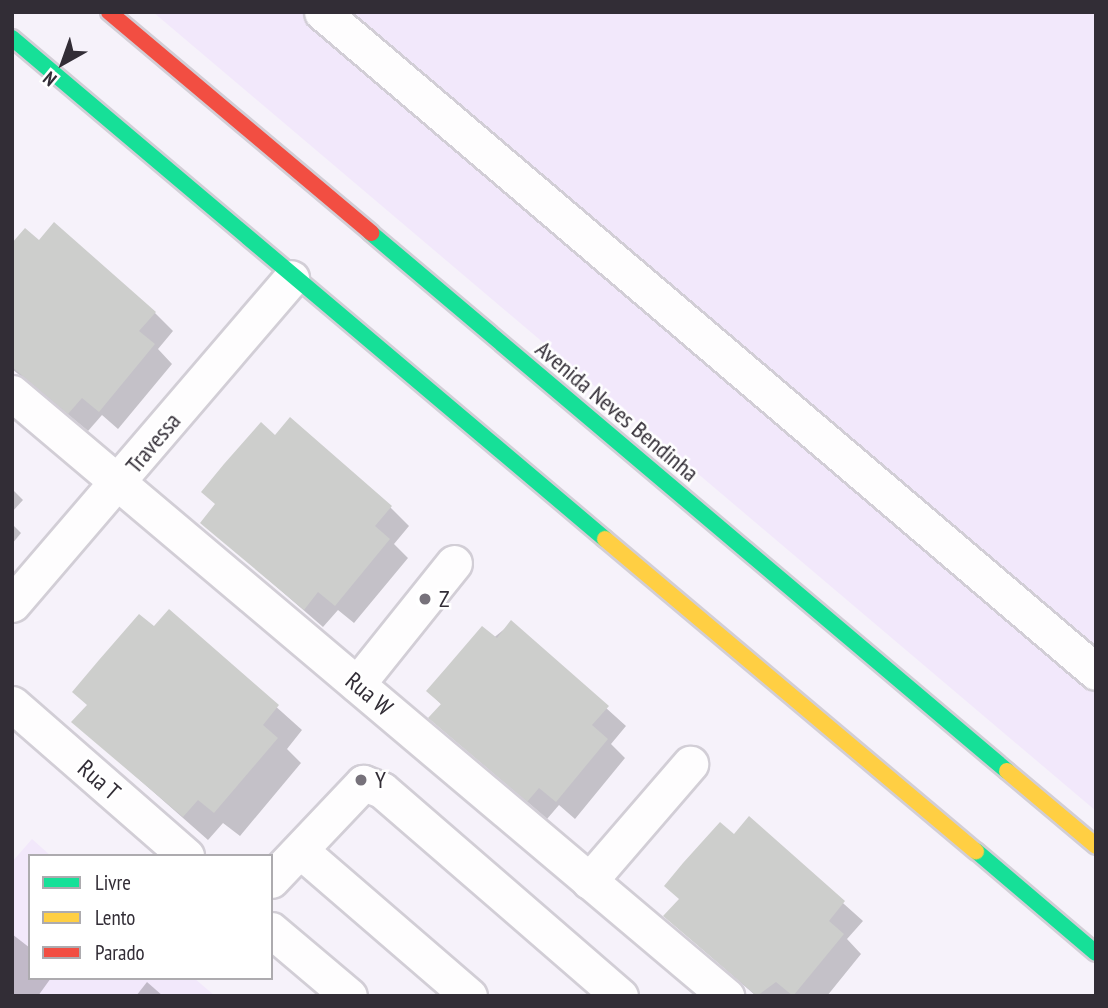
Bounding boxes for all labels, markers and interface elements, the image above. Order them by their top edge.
north arrow [28,28,98,98]
text: N [38,67,61,92]
street label: Avenida Neves Bendinha [530,335,704,487]
street label: Travessa [119,407,187,479]
place label: Z [439,585,450,613]
marker: Z [417,591,433,607]
street label: Rua W [340,666,398,722]
street label: Rua T [72,754,126,806]
place label: Y [375,766,386,794]
marker: Y [353,772,369,788]
legend [28,854,273,980]
text: Livre [95,869,131,896]
text: Lento [95,904,135,931]
text: Parado [95,939,145,966]

